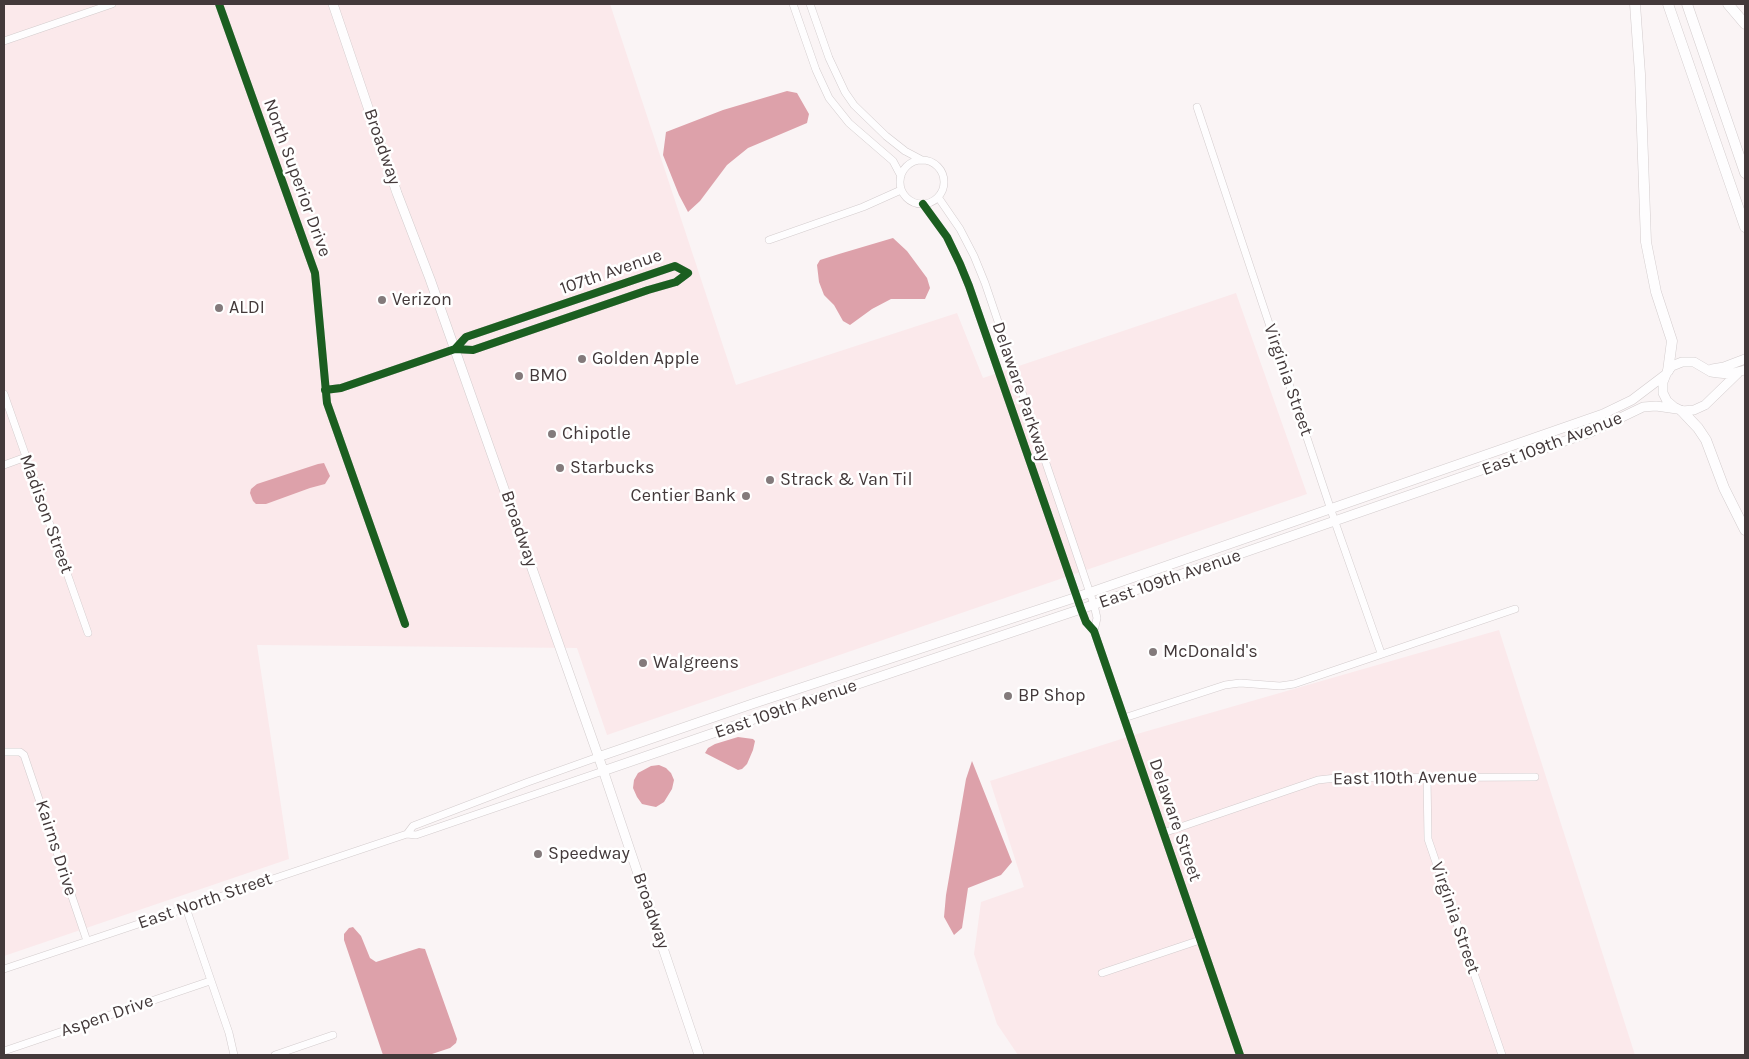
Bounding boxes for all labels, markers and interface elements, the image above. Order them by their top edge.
street label: North Superior Drive [258,96,336,260]
street label: Broadway [359,106,405,188]
street label: 107th Avenue [557,244,665,300]
place label: Verizon [392,289,452,311]
marker: Verizon [376,294,388,306]
place label: ALDI [229,297,265,319]
marker: ALDI [213,302,225,314]
street label: Delaware Parkway [987,319,1055,465]
street label: Virginia Street [1259,321,1317,439]
place label: Golden Apple [592,348,699,370]
marker: Golden Apple [576,353,588,365]
place label: BMO [529,365,567,387]
marker: BMO [513,370,525,382]
street label: East 109th Avenue [1479,407,1625,481]
place label: Chipotle [562,423,631,445]
marker: Chipotle [546,428,558,440]
street label: Madison Street [14,452,78,576]
place label: Starbucks [570,457,655,479]
marker: Starbucks [554,462,566,474]
place label: Strack & Van Til [780,469,913,491]
marker: Strack & Van Til [764,474,776,486]
place label: Centier Bank [631,485,736,507]
street label: Broadway [496,488,542,570]
marker: Centier Bank [740,490,752,502]
street label: East 109th Avenue [1096,545,1244,613]
place label: McDonald's [1163,641,1258,663]
marker: McDonald's [1147,646,1159,658]
place label: Walgreens [653,652,739,674]
marker: Walgreens [637,657,649,669]
street label: East 109th Avenue [712,675,860,743]
place label: BP Shop [1018,685,1086,707]
marker: BP Shop [1002,690,1014,702]
street label: Delaware Street [1144,756,1206,884]
street label: East 110th Avenue [1333,766,1477,790]
street label: Kairns Drive [30,797,82,899]
place label: Speedway [548,843,630,865]
marker: Speedway [532,848,544,860]
street label: Virginia Street [1426,859,1484,977]
street label: East North Street [135,868,275,934]
street label: Broadway [628,870,674,952]
street label: Aspen Drive [58,990,156,1042]

